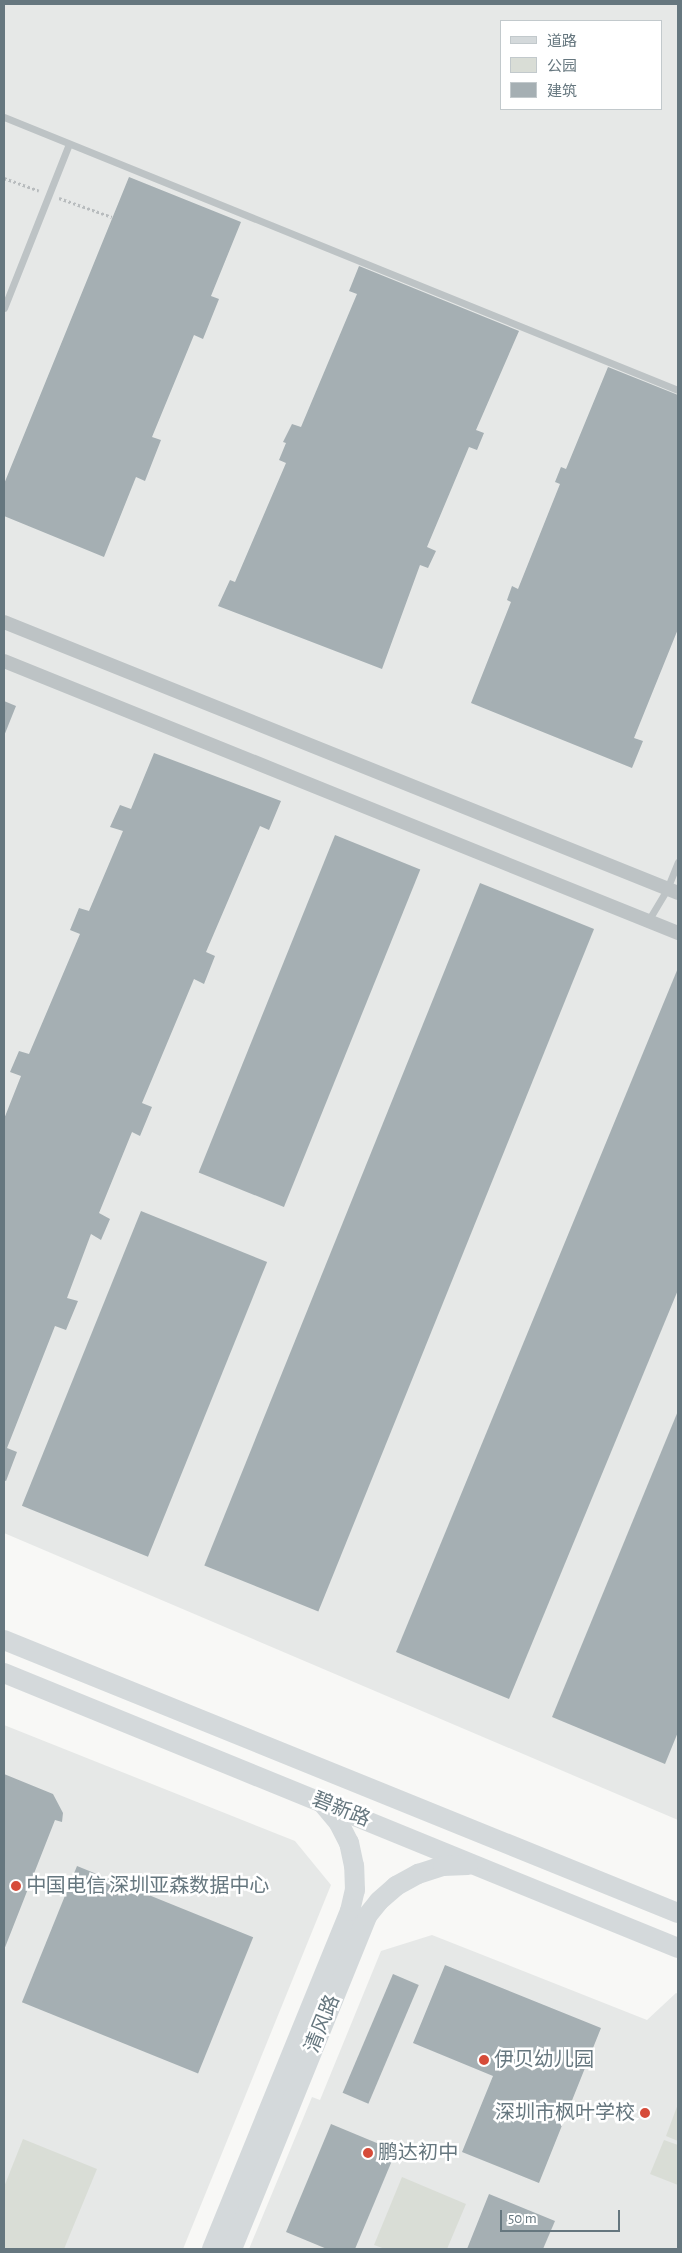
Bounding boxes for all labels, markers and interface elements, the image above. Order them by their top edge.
legend [500,20,662,110]
text: 道路 [547,34,577,49]
text: 公园 [547,59,577,74]
text: 建筑 [547,84,577,99]
street label: 碧新路 [309,1788,373,1832]
place label: 中国电信 深圳亚森数据中心 [26,1874,269,1898]
marker: 中国电信 深圳亚森数据中心 [10,1880,22,1892]
street label: 清风路 [301,1992,345,2056]
place label: 伊贝幼儿园 [494,2048,594,2072]
marker: 伊贝幼儿园 [478,2054,490,2066]
place label: 深圳市枫叶学校 [495,2101,635,2125]
marker: 深圳市枫叶学校 [639,2107,651,2119]
place label: 鹏达初中 [378,2141,458,2165]
marker: 鹏达初中 [362,2147,374,2159]
scale bar [502,2200,622,2232]
text: 50 m [508,2211,537,2226]

